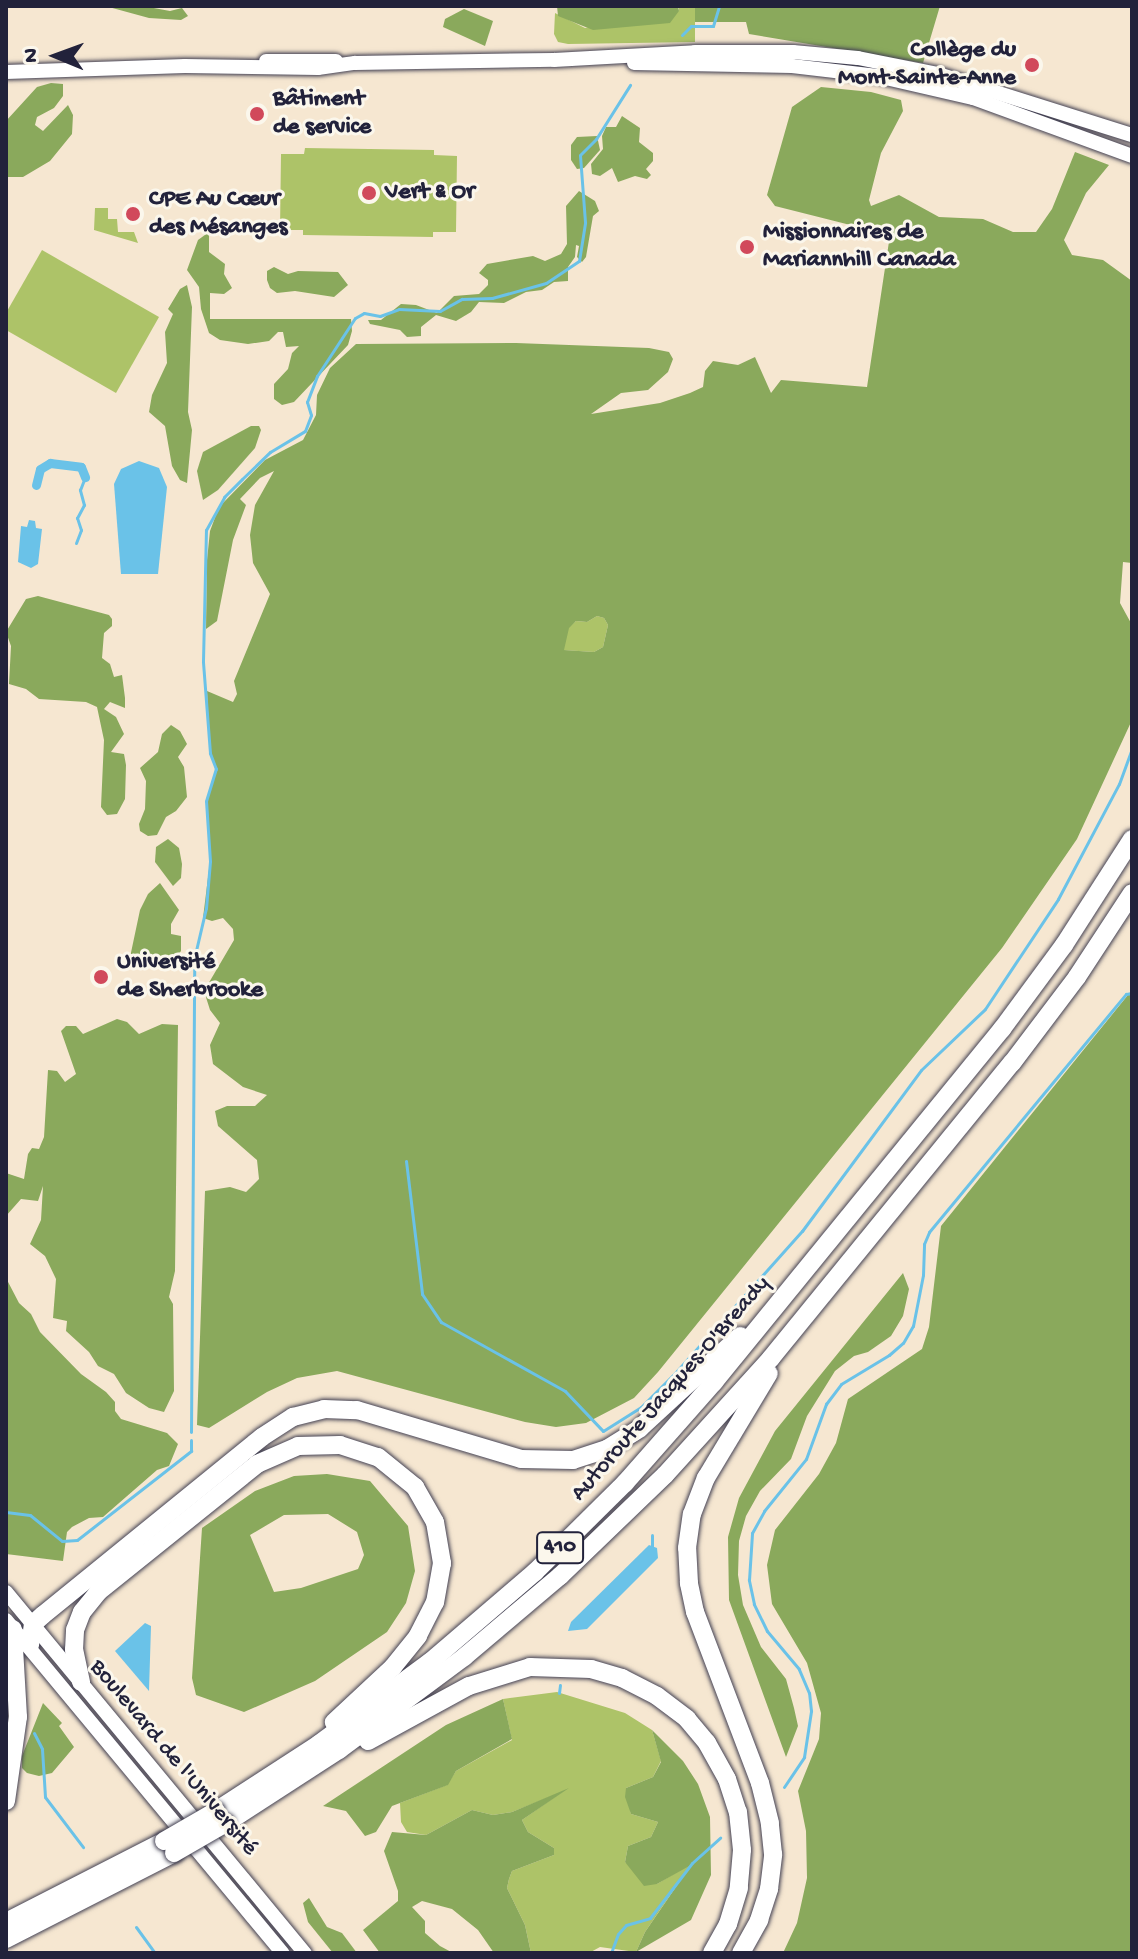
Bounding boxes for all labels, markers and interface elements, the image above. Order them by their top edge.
north arrow [16,16,96,96]
place label: Collège du Mont-Sainte-Anne [838,37,1016,93]
text: N [19,48,45,63]
marker: Collège du Mont-Sainte-Anne [1023,56,1041,74]
place label: Bâtiment de service [273,86,371,142]
marker: Bâtiment de service [248,105,266,123]
place label: Vert & Or [385,179,474,207]
marker: Vert & Or [360,184,378,202]
place label: CPE Au Cœur des Mésanges [149,186,287,242]
marker: CPE Au Cœur des Mésanges [124,205,142,223]
place label: Missionnaires de Mariannhill Canada [763,219,956,275]
marker: Missionnaires de Mariannhill Canada [738,238,756,256]
place label: Université de Sherbrooke [117,949,263,1005]
marker: Université de Sherbrooke [92,968,110,986]
street label: Autoroute Jacques-O'Bready [565,1270,777,1508]
road number: 410 [536,1530,584,1566]
street label: Boulevard de l'Université [82,1654,264,1862]

